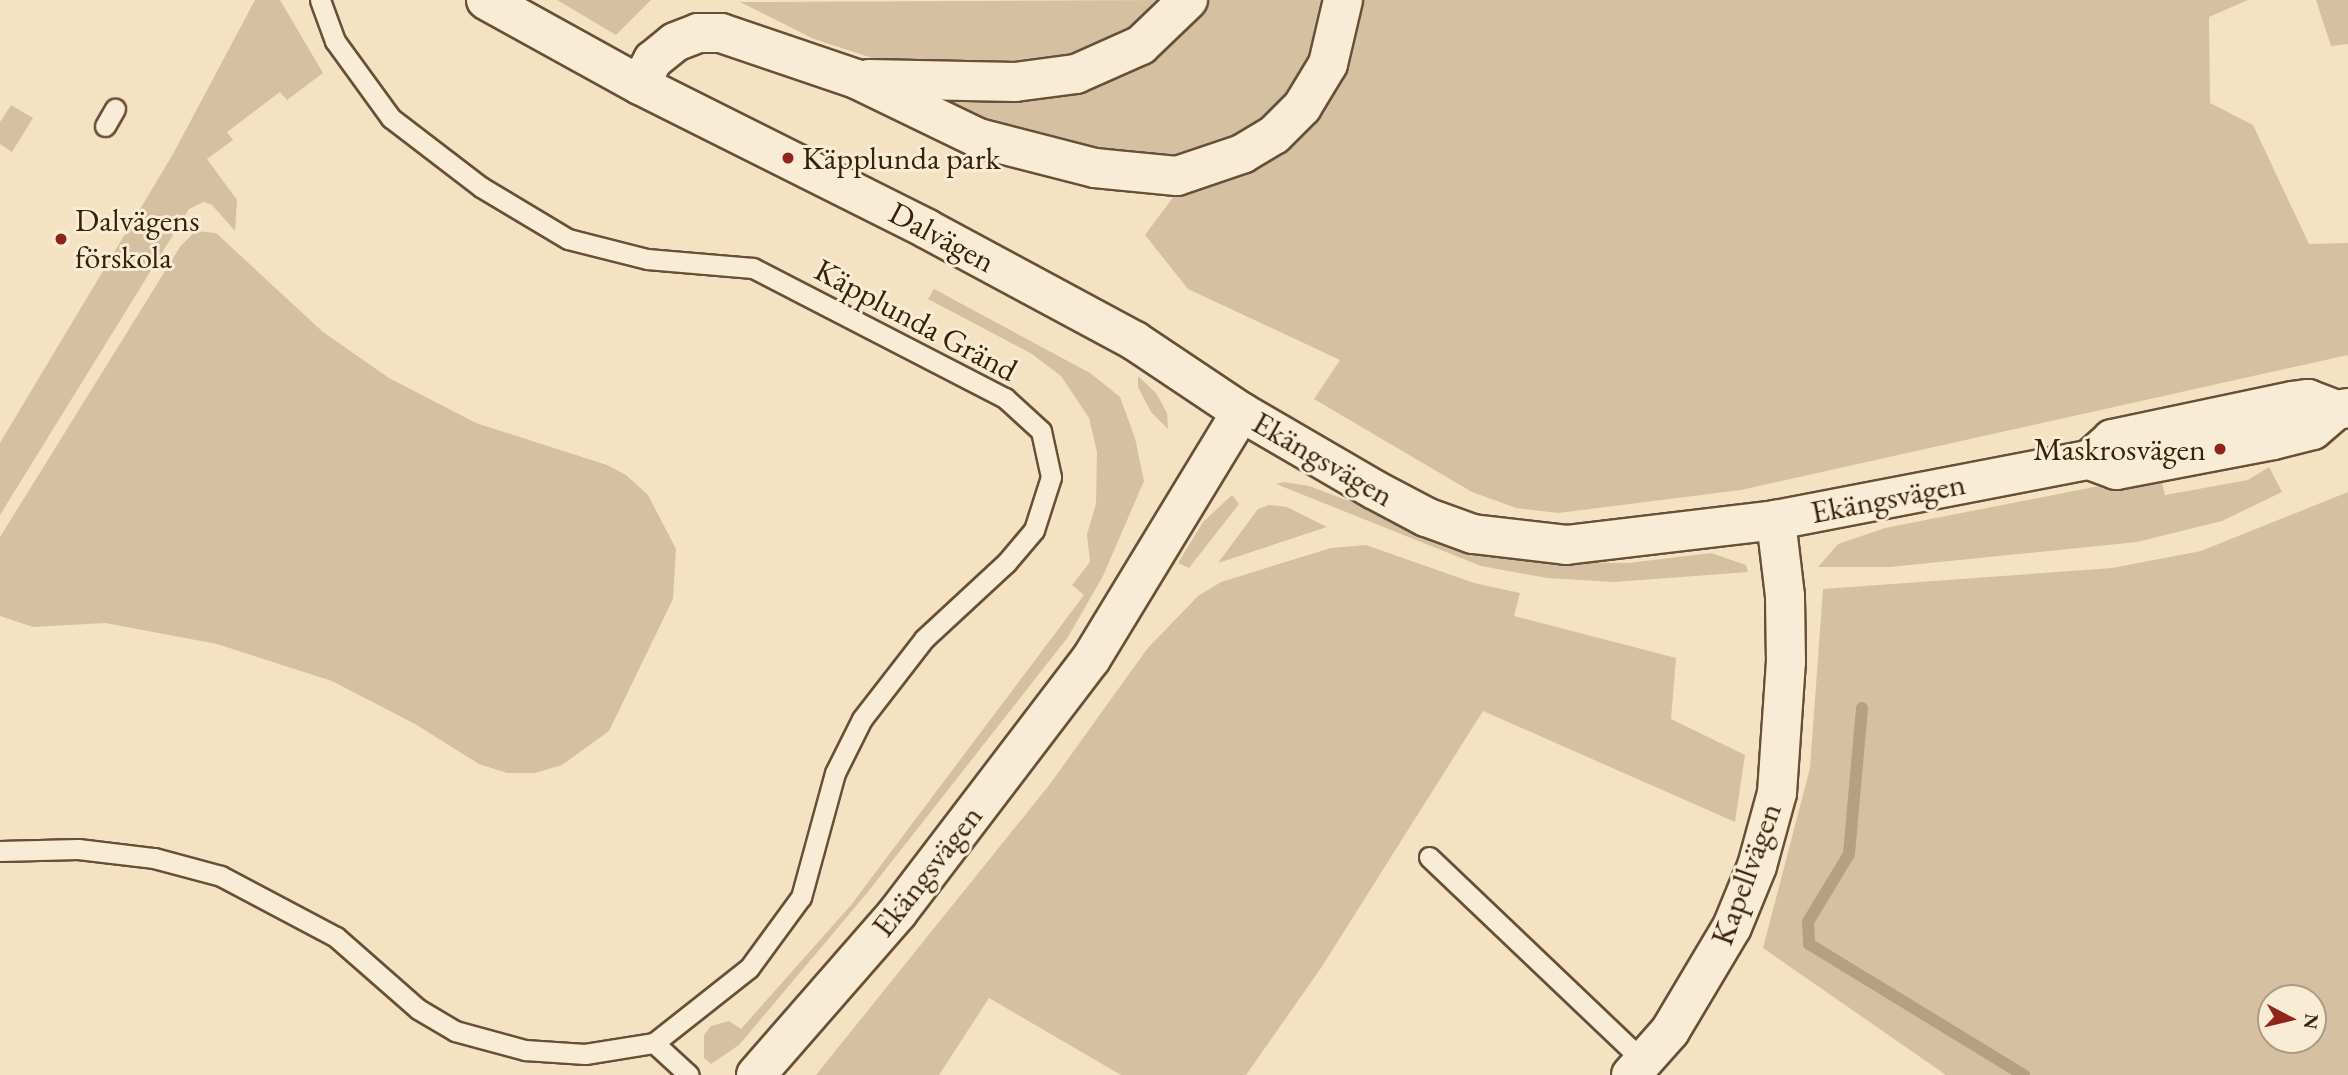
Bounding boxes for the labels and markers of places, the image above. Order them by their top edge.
place label: Käpplunda park [802,139,1001,177]
marker: Käpplunda park [780,150,796,166]
place label: Dalvägens förskola [75,202,200,277]
marker: Dalvägens förskola [53,231,69,247]
place label: Maskrosvägen [2033,430,2206,468]
marker: Maskrosvägen [2212,441,2228,457]

